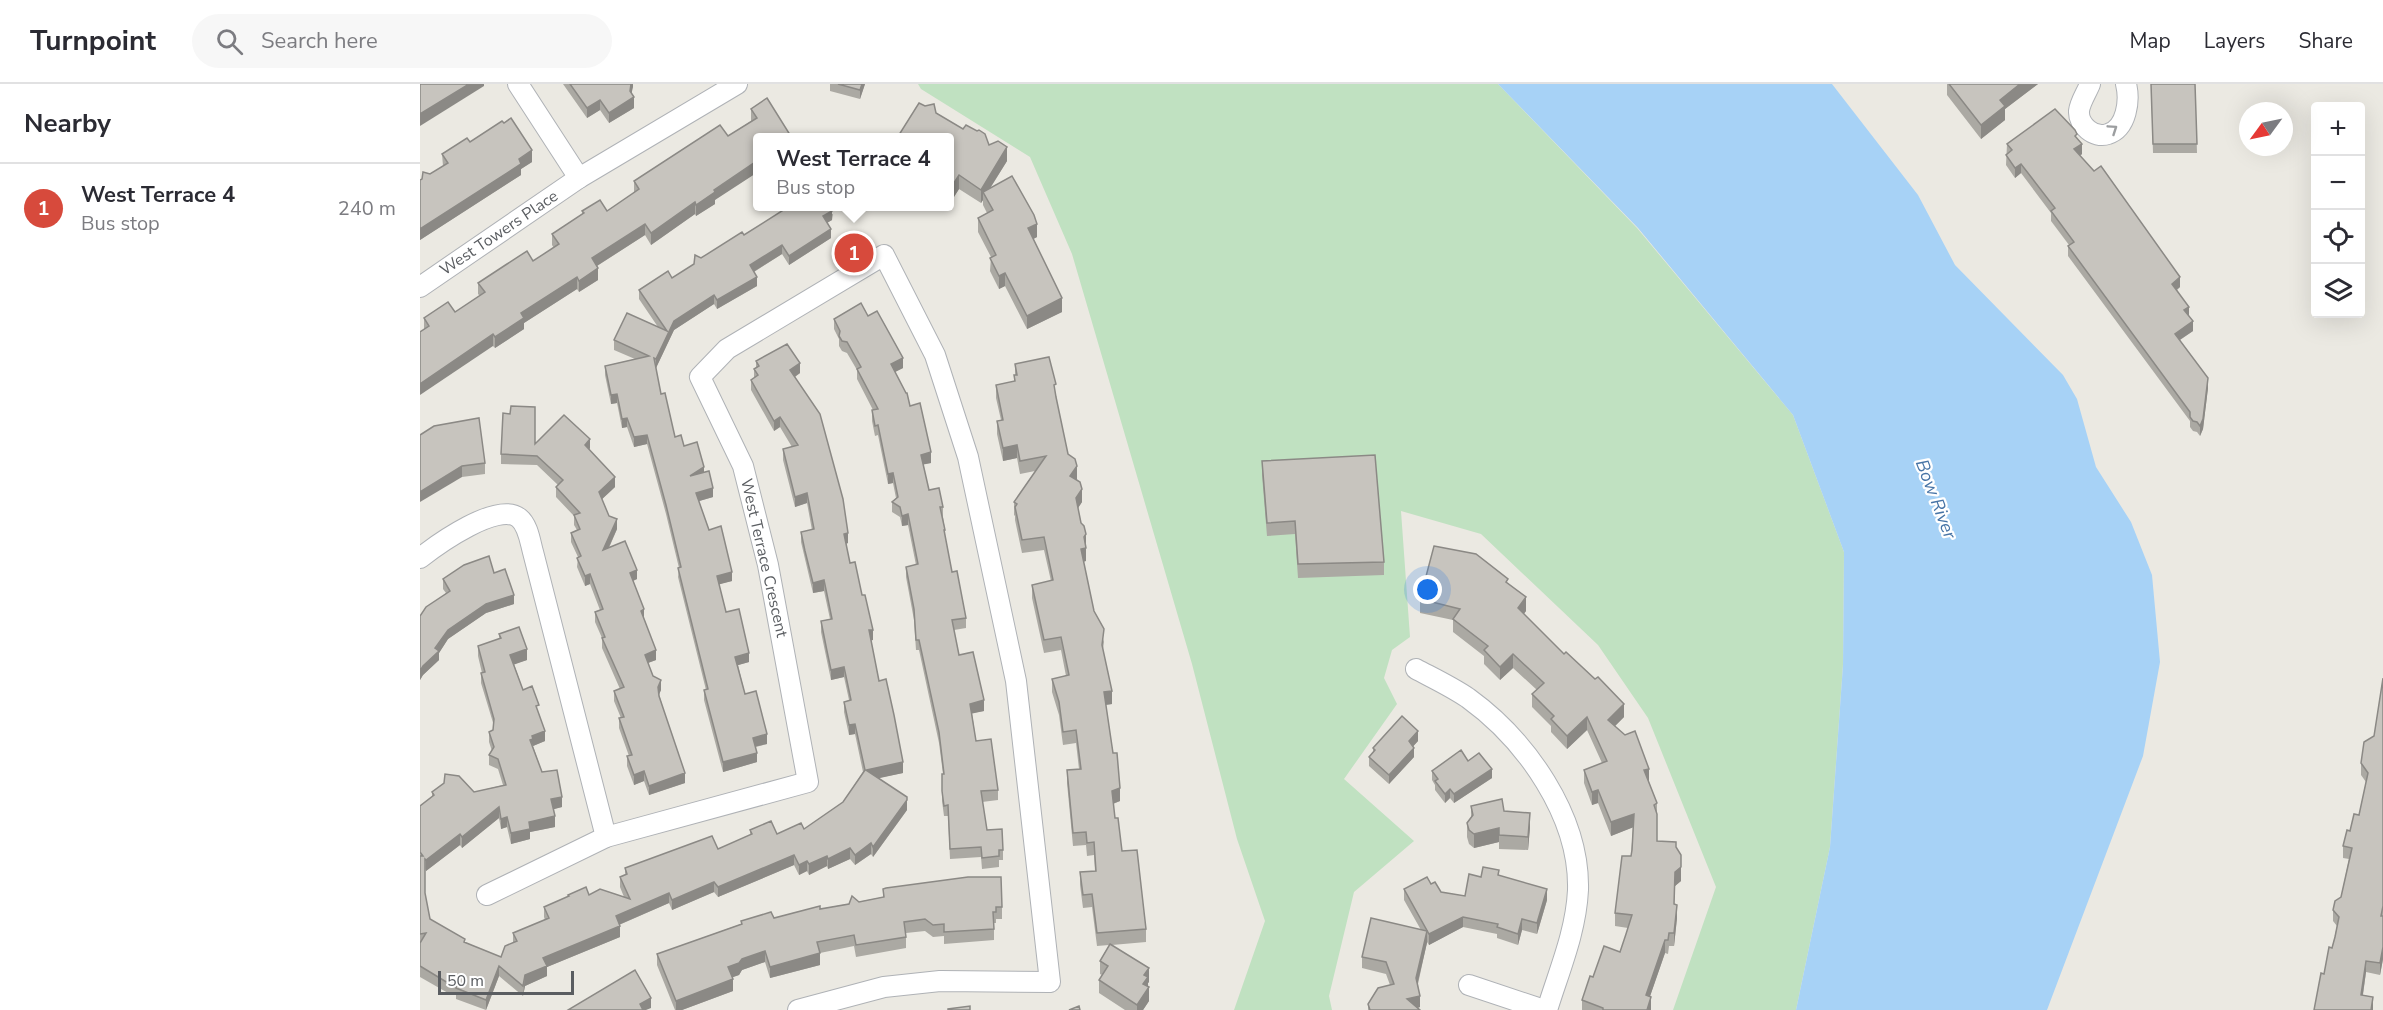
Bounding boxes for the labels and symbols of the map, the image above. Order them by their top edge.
north arrow [2239,102,2293,156]
one-way arrow [2106,125,2117,136]
street label: West Towers Place [436,185,562,281]
pin: 1 [834,230,874,276]
water label: Bow River [1910,456,1962,543]
street label: West Terrace Crescent [735,476,793,640]
your location [1413,575,1442,604]
scale bar [438,968,574,996]

